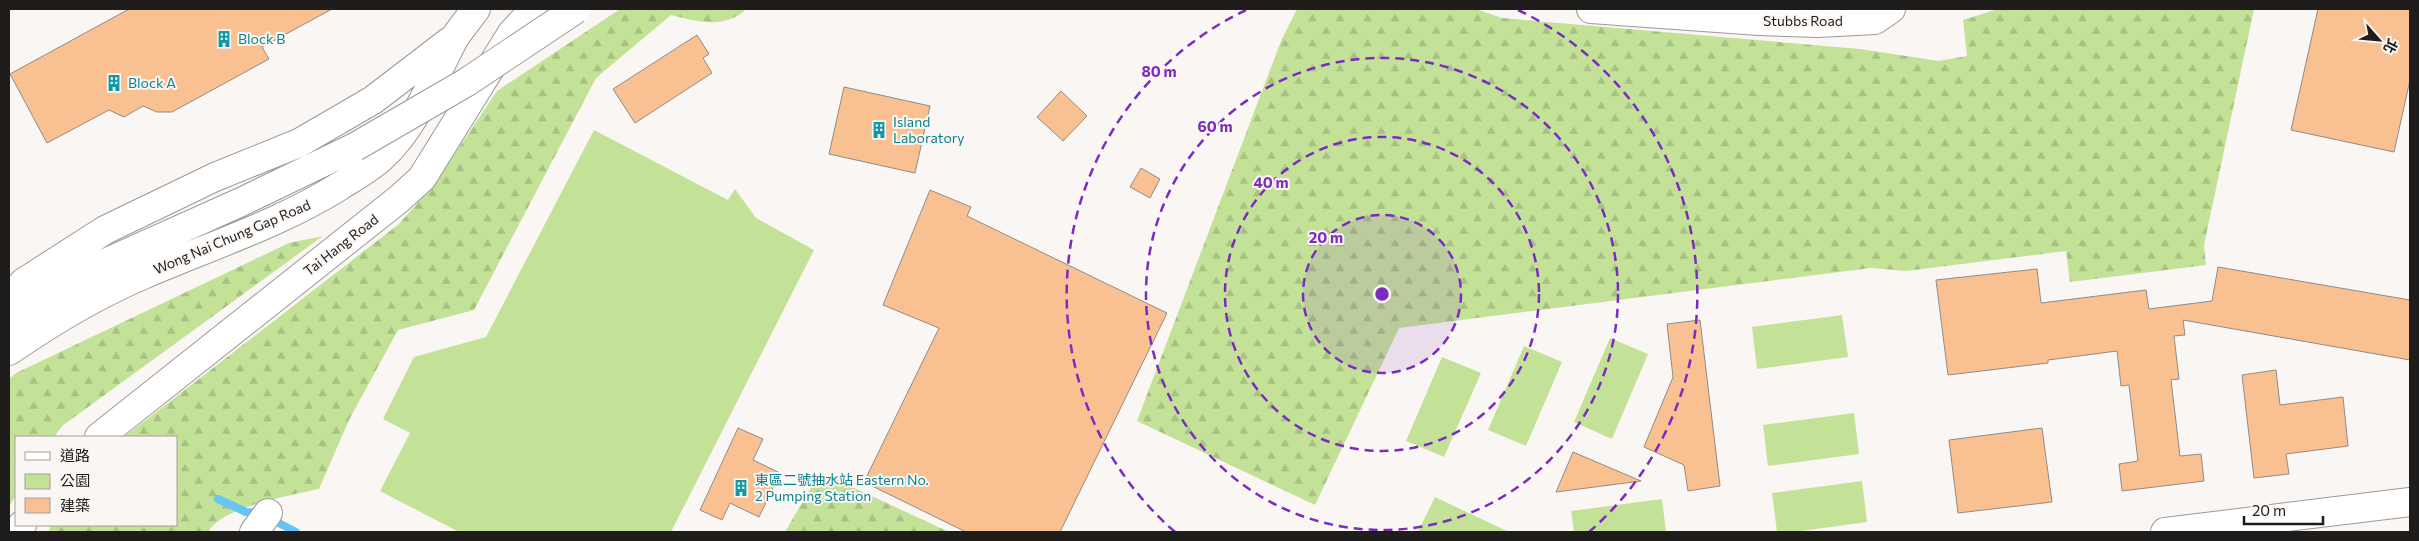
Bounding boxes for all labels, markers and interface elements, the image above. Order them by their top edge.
street label: Stubbs Road [1763,12,1843,29]
north arrow [2354,15,2404,65]
building icon: Block B [214,29,234,49]
place label: Block B [238,30,285,47]
text: 北 [2380,36,2402,56]
text: 80 m [1141,62,1177,80]
building icon: Block A [104,73,124,93]
place label: Block A [128,74,176,91]
place label: Island Laboratory [893,113,965,146]
text: 60 m [1197,117,1233,135]
building icon: Island Laboratory [869,120,889,140]
text: 40 m [1253,173,1289,191]
street label: Wong Nai Chung Gap Road [151,196,313,277]
street label: Tai Hang Road [300,210,381,279]
text: 20 m [1309,228,1343,246]
centre of rings [1373,285,1391,303]
legend [15,436,178,526]
text: 道路 [60,446,90,464]
text: 公園 [60,471,90,489]
place label: 東區二號抽水站 Eastern No. 2 Pumping Station [755,471,929,504]
building icon: 東區二號抽水站 Eastern No. 2 Pumping Station [731,478,751,498]
scale bar [2244,494,2323,526]
text: 建築 [60,496,90,514]
text: 20 m [2252,501,2286,519]

